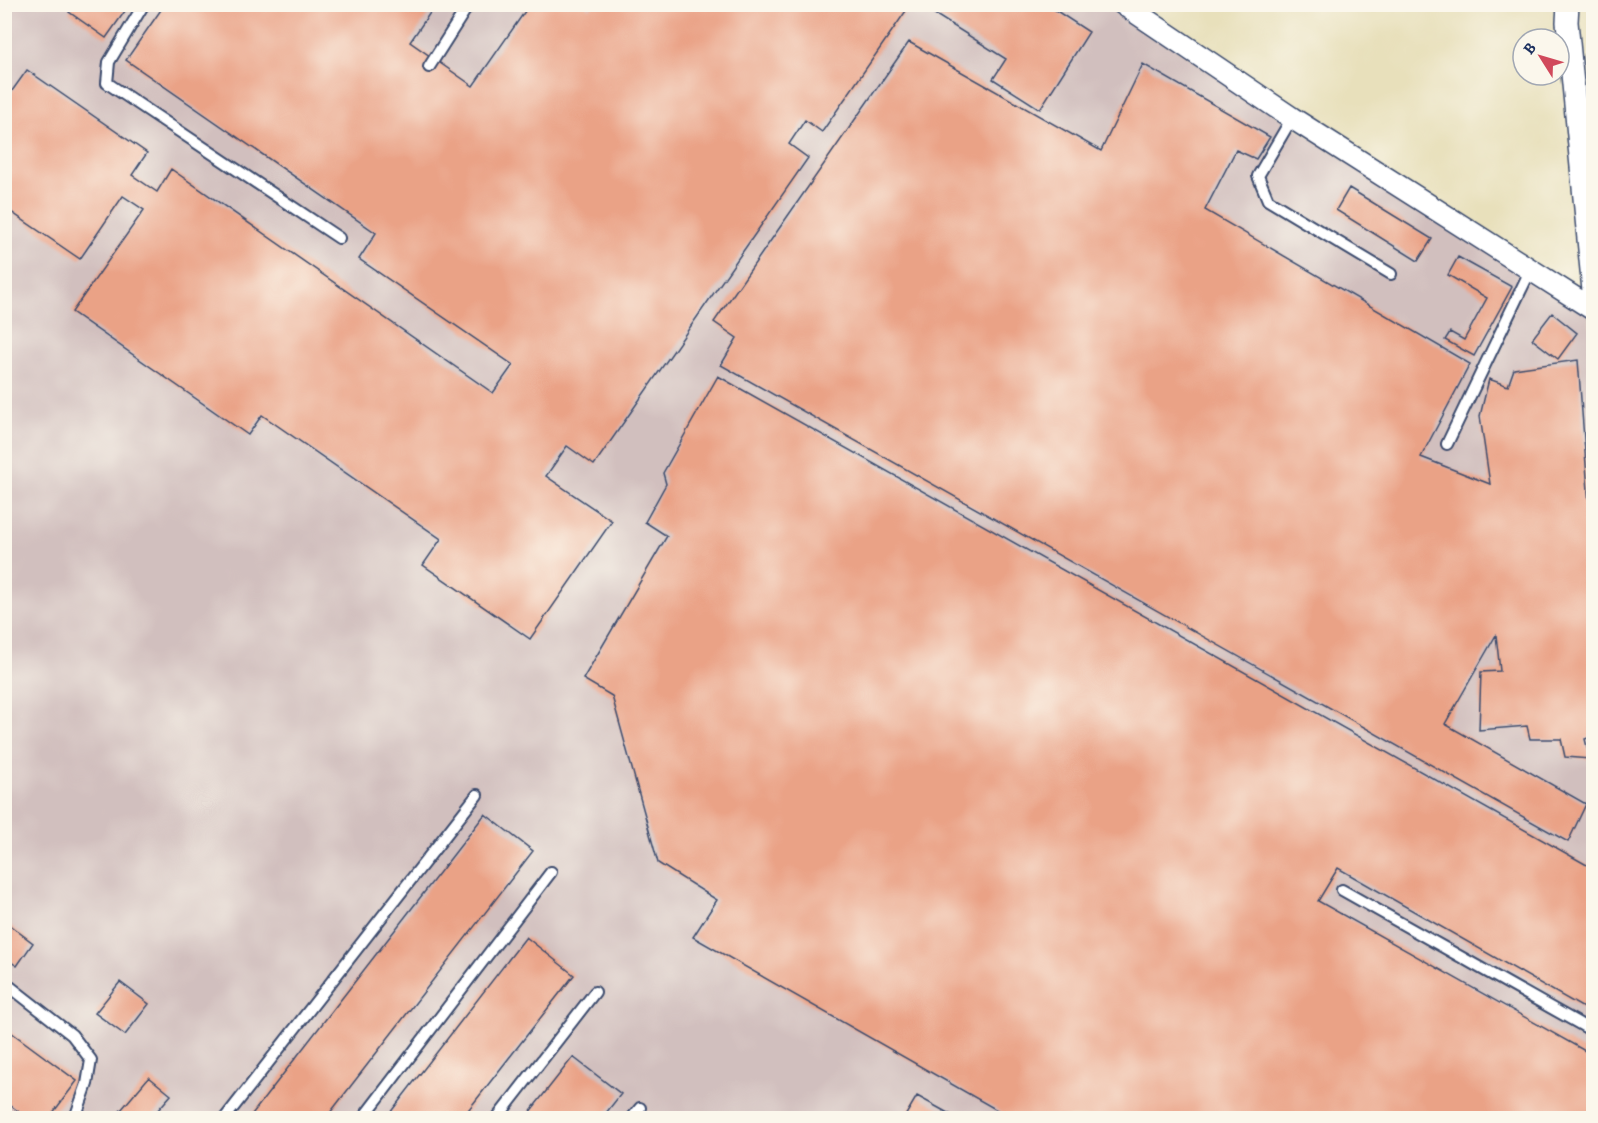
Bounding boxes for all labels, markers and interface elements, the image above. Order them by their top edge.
north arrow [1511,27,1571,87]
text: B [1518,38,1542,59]

